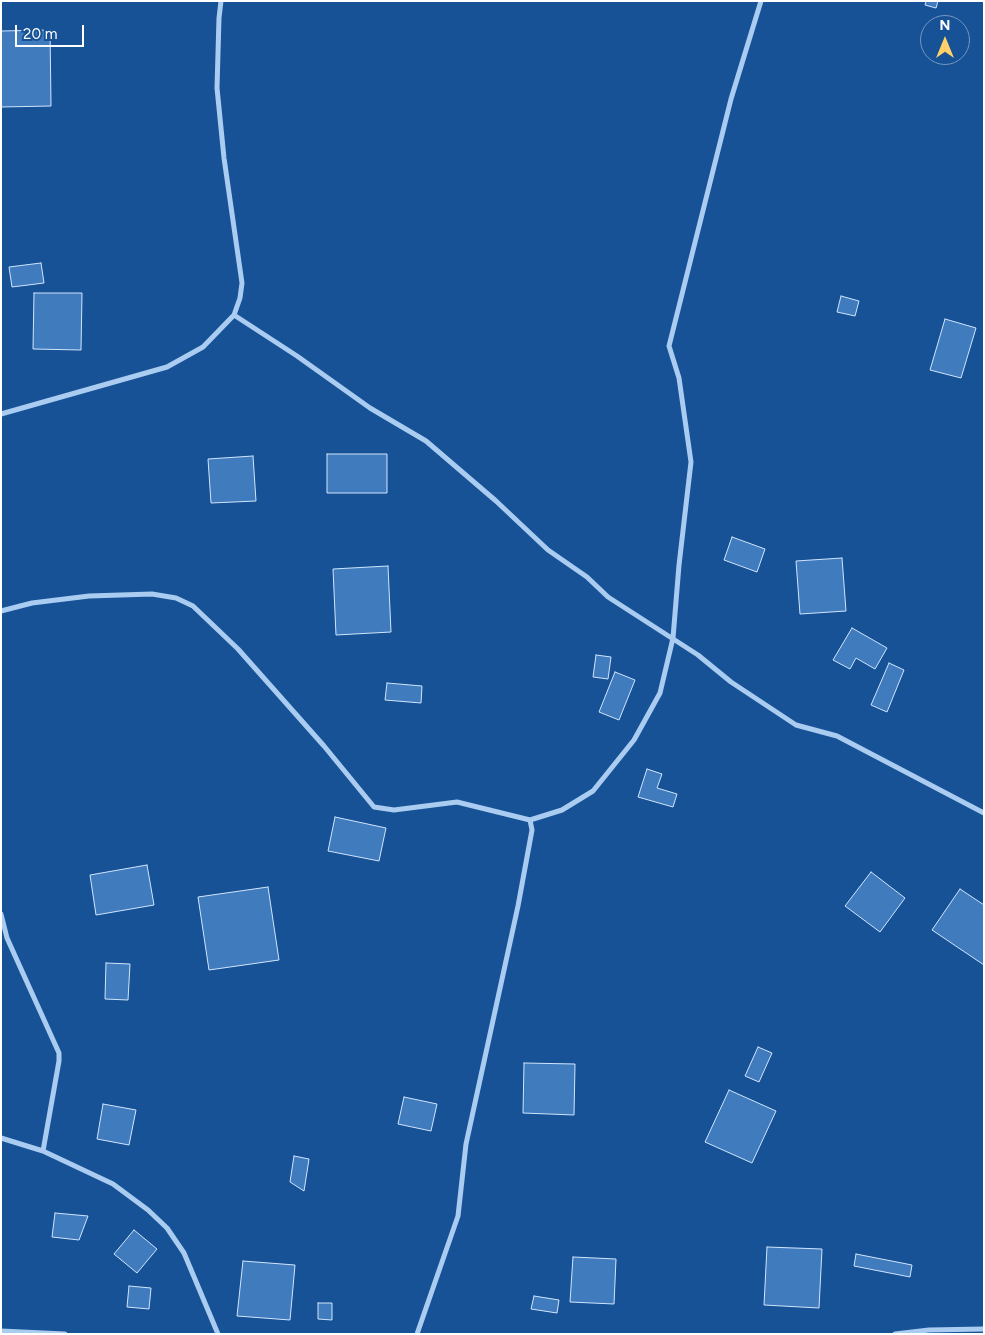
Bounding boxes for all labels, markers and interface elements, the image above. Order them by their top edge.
scale bar [18,15,86,47]
north arrow [920,15,970,65]
text: N [940,17,950,34]
text: 20 m [23,25,57,43]

